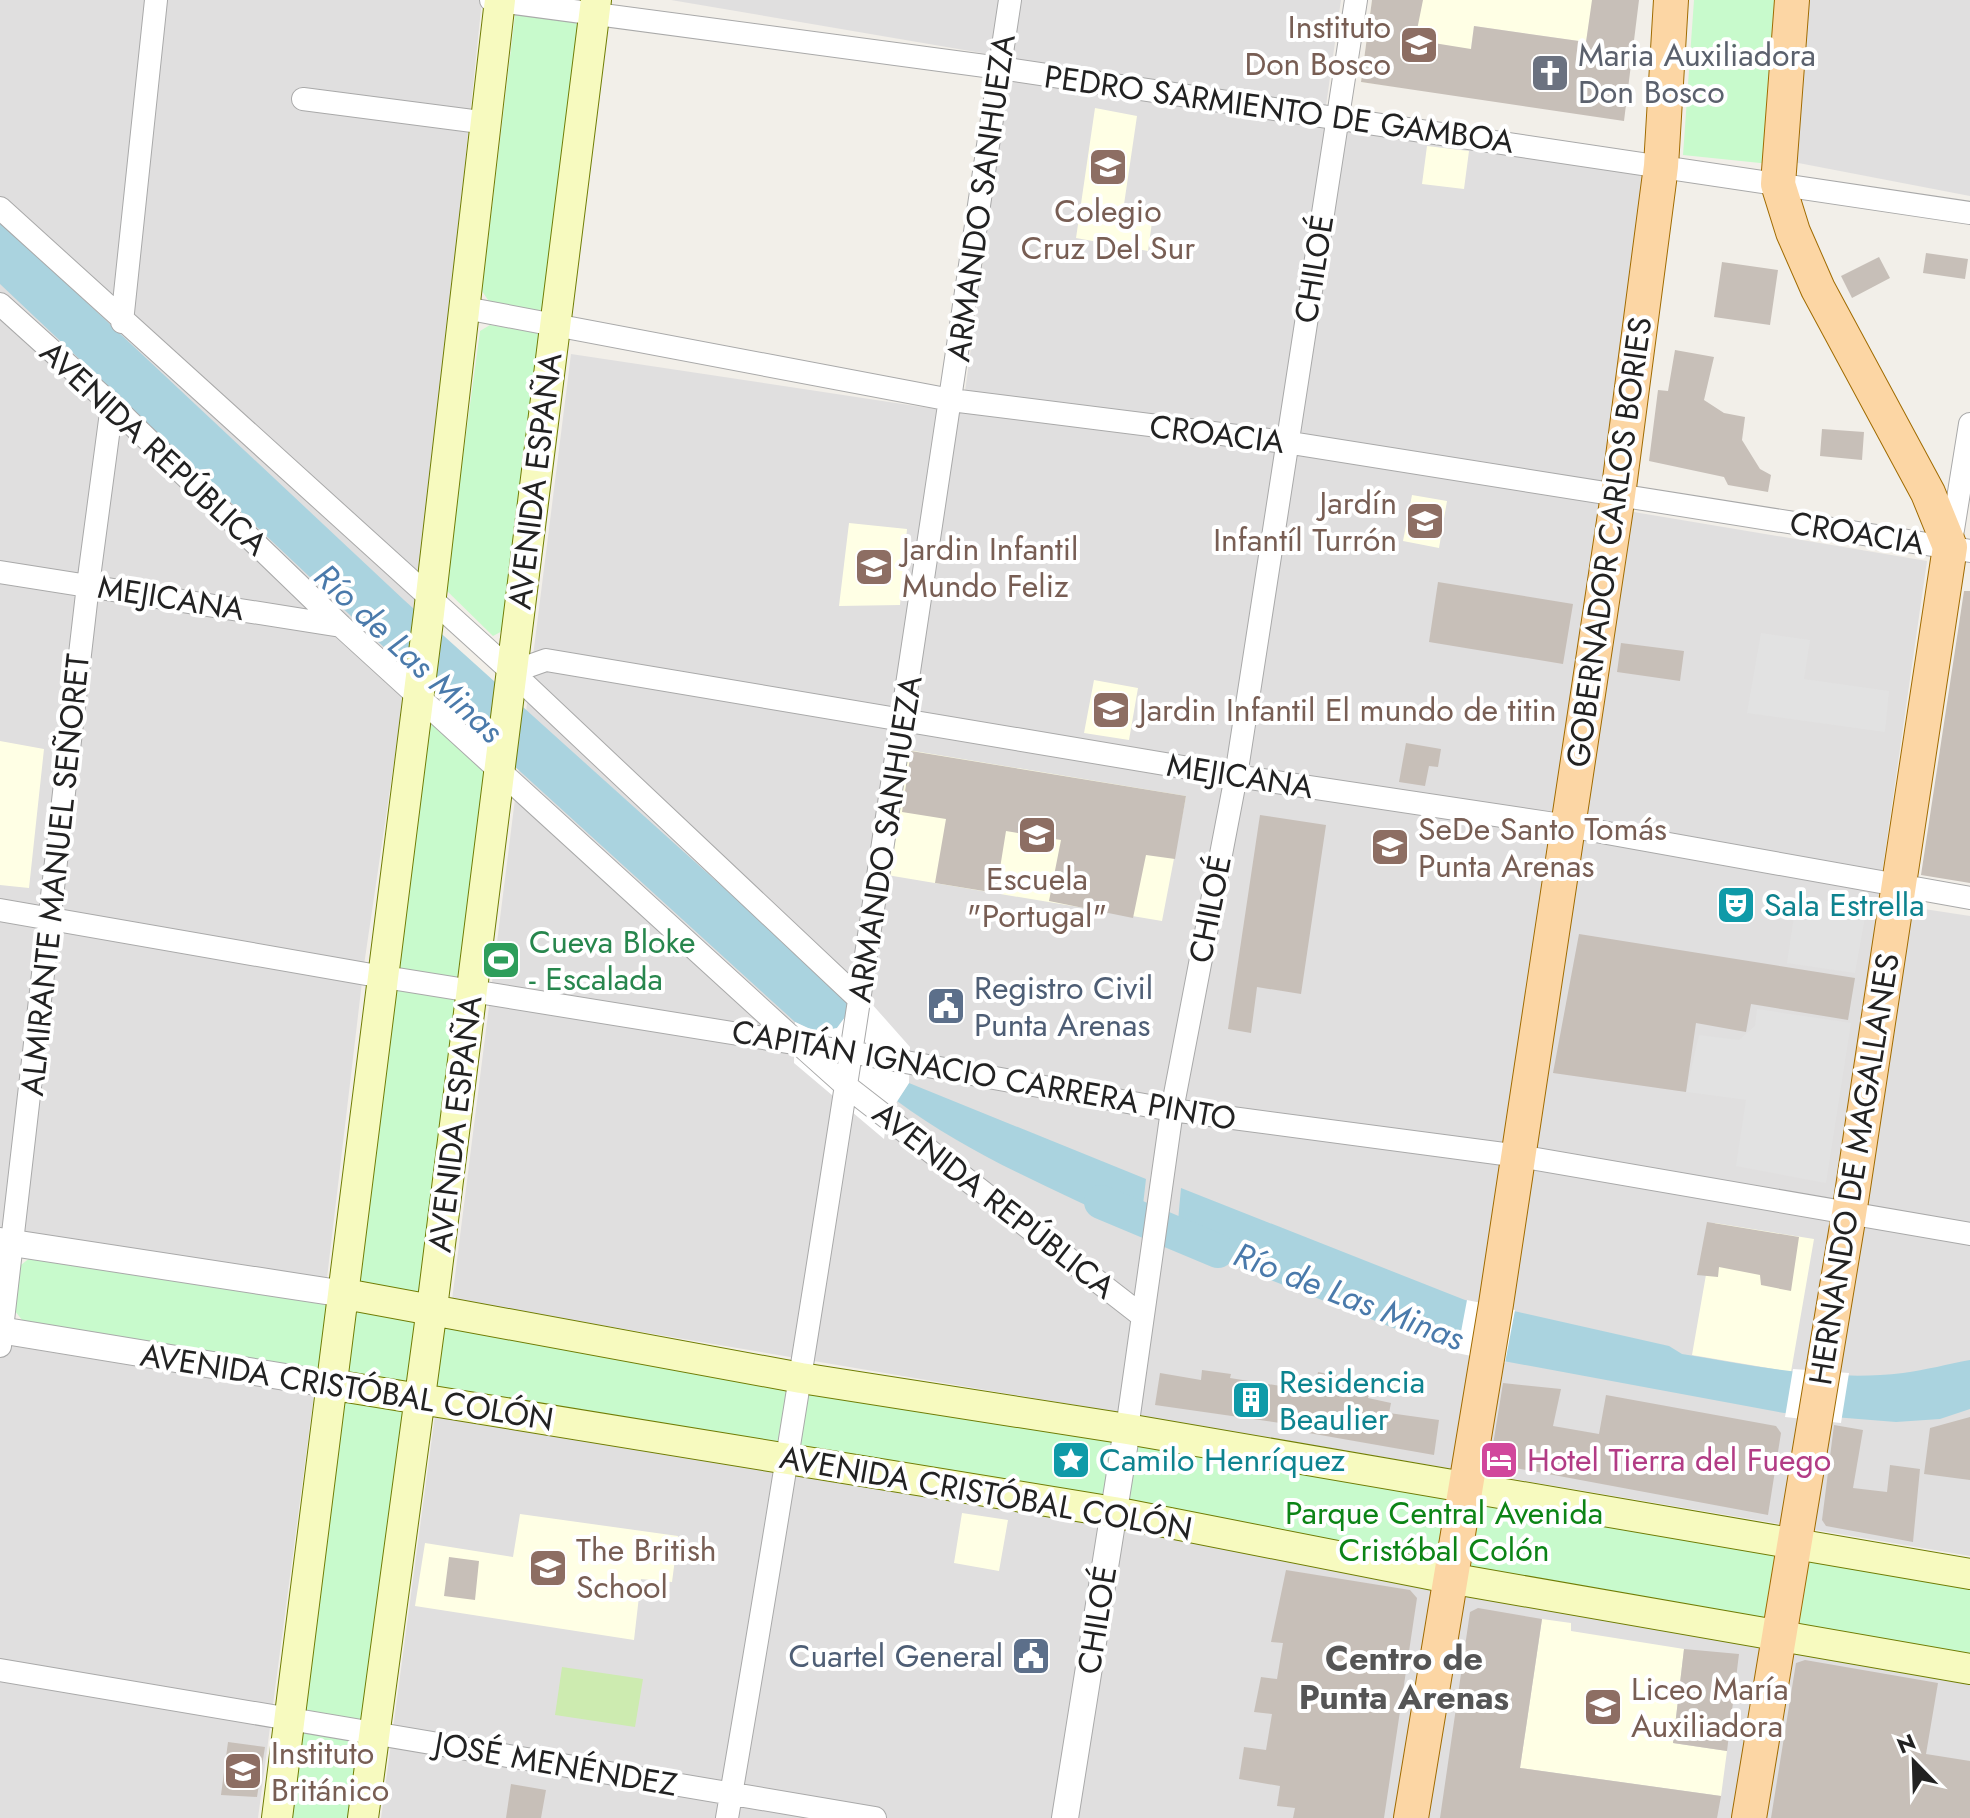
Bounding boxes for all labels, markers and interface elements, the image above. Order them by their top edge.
place label: Instituto Don Bosco [1244,4,1391,87]
school or university icon: Instituto Don Bosco [1398,24,1440,66]
street label: ARMANDO SANHUEZA [935,31,1027,365]
place label: Maria Auxiliadora Don Bosco [1578,32,1816,115]
church icon: Maria Auxiliadora Don Bosco [1529,52,1571,94]
street label: PEDRO SARMIENTO DE GAMBOA [1041,53,1517,165]
school or university icon: Colegio Cruz Del Sur [1087,146,1129,188]
place label: Colegio Cruz Del Sur [1021,188,1195,271]
street label: CHILOÉ [1283,212,1345,326]
street label: GOBERNADOR CARLOS BORIES [1555,314,1663,770]
street label: AVENIDA REPÚBLICA [30,330,278,566]
street label: AVENIDA ESPAÑA [496,350,574,612]
street label: CROACIA [1147,403,1287,465]
place label: Jardín Infantíl Turrón [1213,480,1397,563]
school or university icon: Jardín Infantíl Turrón [1404,500,1446,542]
street label: CROACIA [1787,500,1927,566]
place label: Jardin Infantil Mundo Feliz [898,526,1078,609]
school or university icon: Jardin Infantil Mundo Feliz [853,546,895,588]
water label: Río de Las Minas [303,553,515,755]
street label: MEJICANA [95,564,247,632]
street label: ALMIRANTE MANUEL SEÑORET [9,652,101,1098]
street label: ARMANDO SANHUEZA [836,672,934,1006]
place label: Jardin Infantil El mundo de titin [1135,687,1557,733]
school or university icon: Jardin Infantil El mundo de titin [1090,689,1132,731]
street label: MEJICANA [1164,742,1316,810]
place label: SeDe Santo Tomás Punta Arenas [1418,806,1667,889]
school or university icon: Escuela "Portugal" [1016,814,1058,856]
school or university icon: SeDe Santo Tomás Punta Arenas [1369,826,1411,868]
street label: CHILOÉ [1177,851,1243,967]
place label: Escuela "Portugal" [967,856,1107,939]
place label: Sala Estrella [1764,882,1925,928]
theatre icon: Sala Estrella [1715,884,1757,926]
place label: Cueva Bloke - Escalada [529,919,696,1002]
sports icon: Cueva Bloke - Escalada [480,939,522,981]
street label: HERNANDO DE MAGALLANES [1797,950,1911,1388]
place label: Registro Civil Punta Arenas [974,965,1153,1048]
public building icon: Registro Civil Punta Arenas [925,985,967,1027]
street label: AVENIDA ESPAÑA [416,993,494,1255]
street label: CAPITÁN IGNACIO CARRERA PINTO [729,1008,1239,1142]
street label: AVENIDA REPÚBLICA [863,1091,1125,1309]
water label: Río de Las Minas [1227,1230,1472,1363]
street label: AVENIDA CRISTÓBAL COLÓN [137,1332,557,1442]
place label: Residencia Beaulier [1279,1359,1425,1442]
building icon: Residencia Beaulier [1230,1379,1272,1421]
street label: AVENIDA CRISTÓBAL COLÓN [776,1434,1196,1552]
place label: Camilo Henríquez [1099,1437,1346,1483]
place label: Hotel Tierra del Fuego [1527,1437,1831,1483]
place icon: Camilo Henríquez [1050,1439,1092,1481]
hotel icon: Hotel Tierra del Fuego [1478,1439,1520,1481]
park label: Parque Central Avenida Cristóbal Colón [1285,1490,1603,1573]
place label: The British School [576,1527,717,1610]
school or university icon: The British School [527,1547,569,1589]
street label: CHILOÉ [1066,1563,1128,1677]
place label: Cuartel General [789,1633,1003,1679]
district label: Centro de Punta Arenas [1299,1634,1509,1722]
public building icon: Cuartel General [1010,1635,1052,1677]
place label: Liceo María Auxiliadora [1631,1666,1789,1749]
school or university icon: Liceo María Auxiliadora [1582,1686,1624,1728]
street label: JOSÉ MENÉNDEZ [427,1719,681,1808]
north arrow [1874,1722,1954,1802]
text: N [1892,1725,1920,1762]
place label: Instituto Británico [271,1730,389,1813]
school or university icon: Instituto Británico [222,1750,264,1792]

